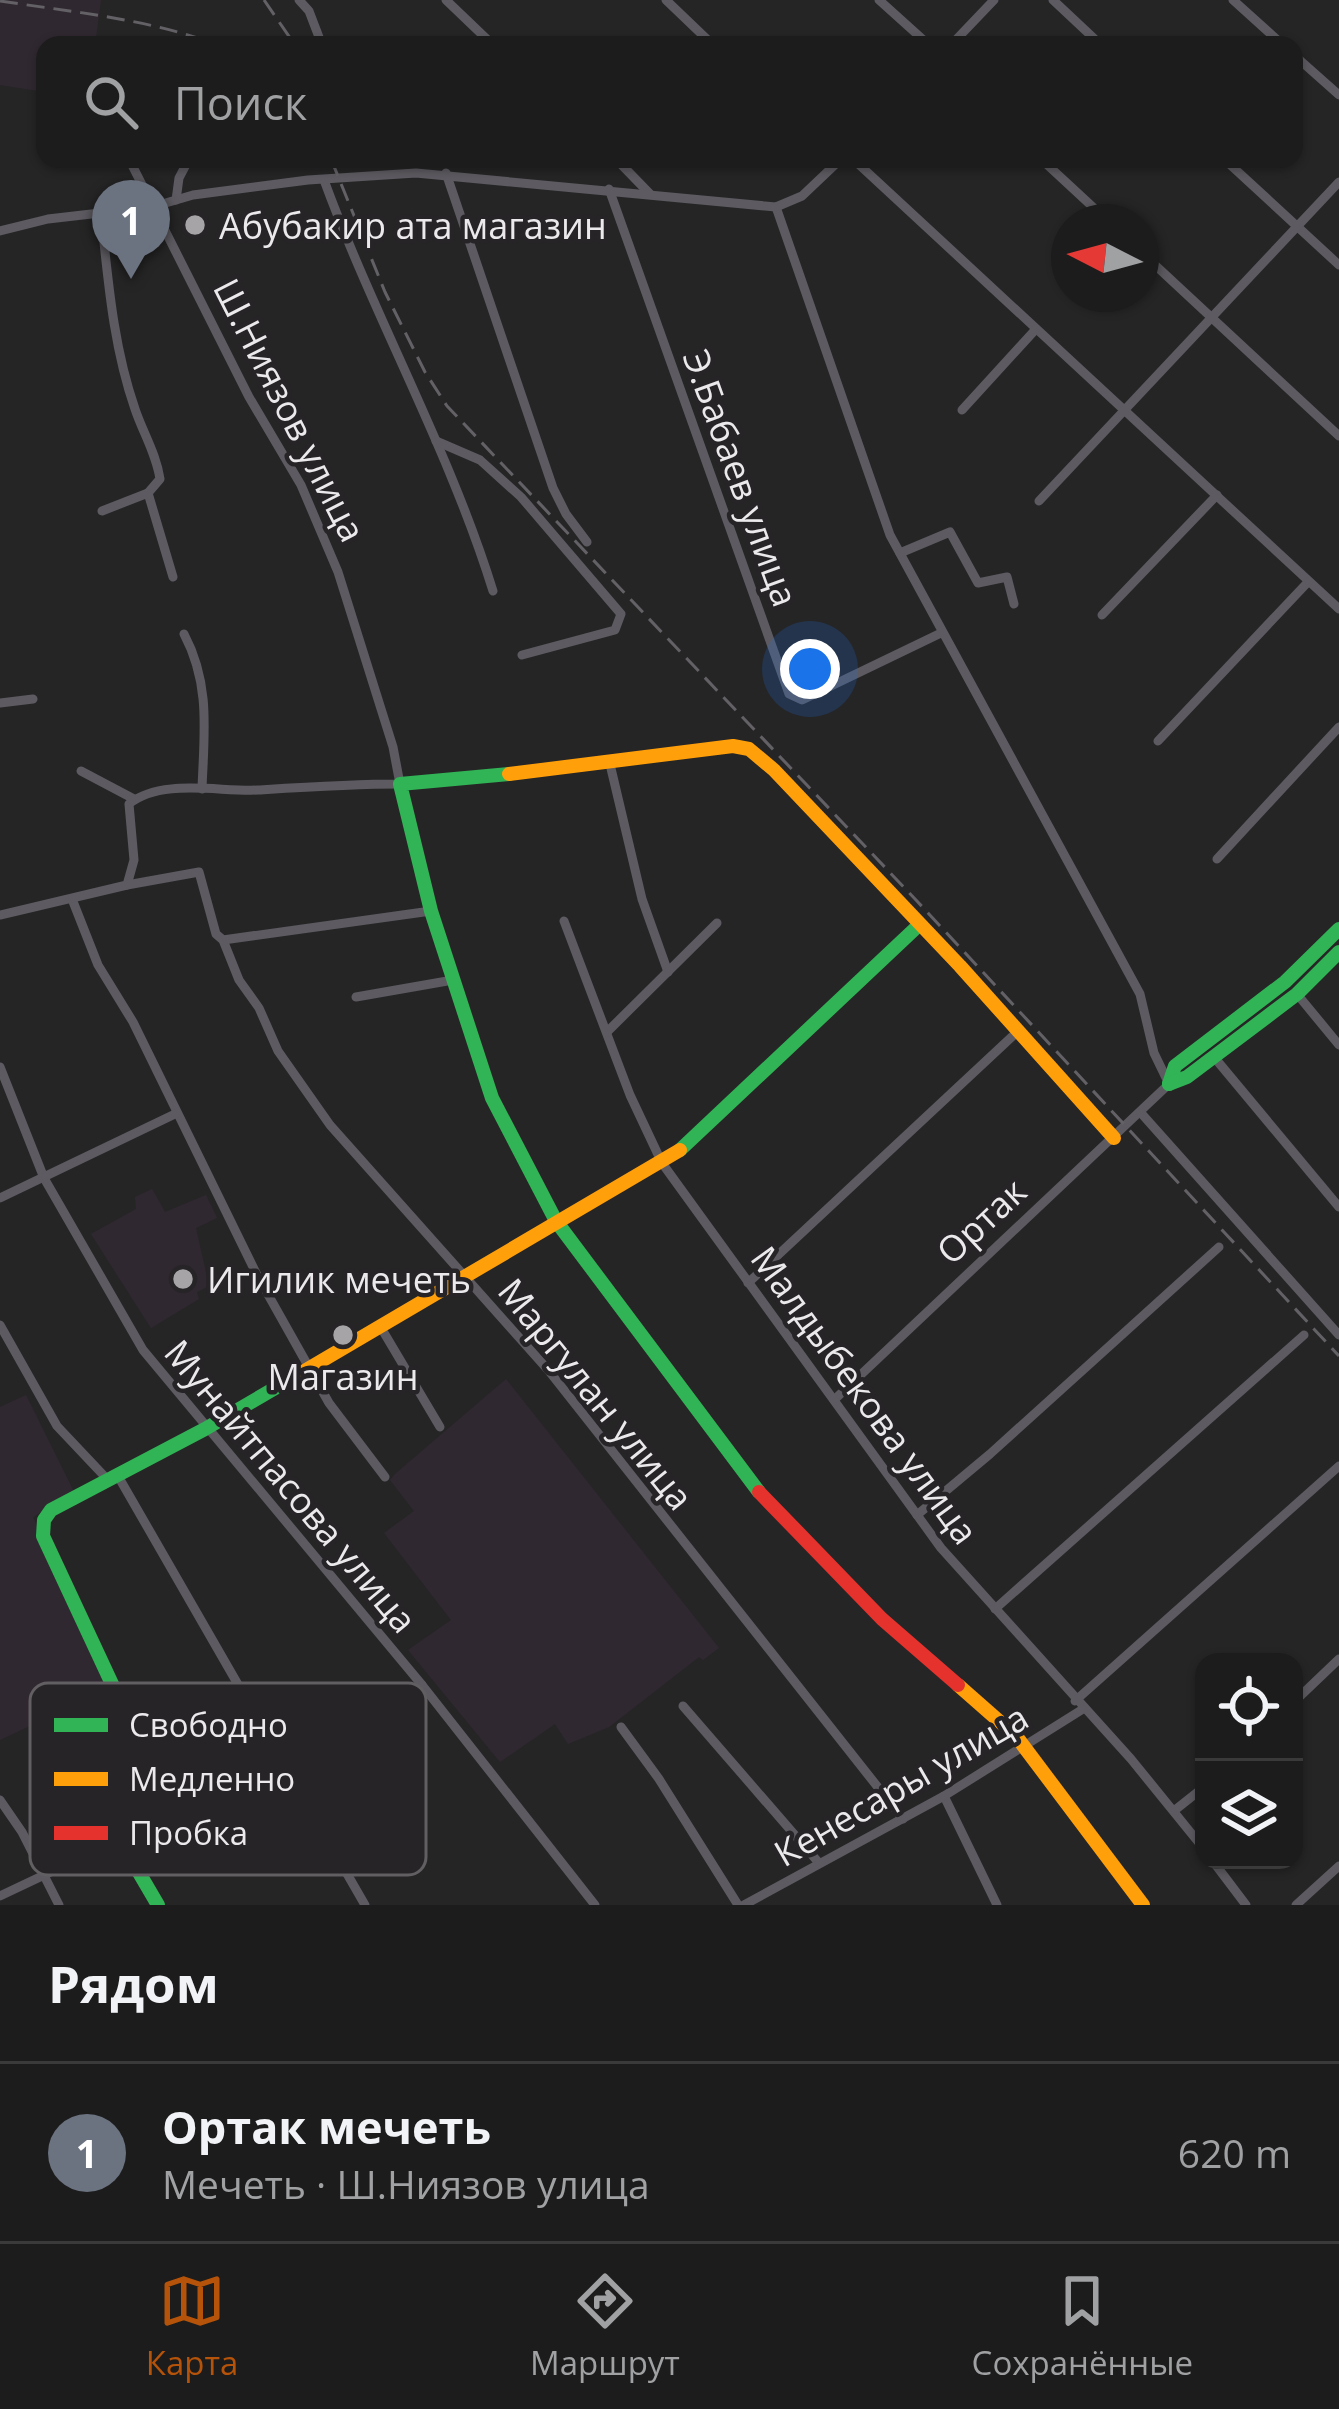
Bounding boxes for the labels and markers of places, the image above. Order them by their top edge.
pin: 1 [92,180,170,279]
place label: Абубакир ата магазин [219,201,607,250]
marker: Абубакир ата магазин [182,212,208,238]
place label: Игилик мечеть [207,1255,471,1304]
marker: Игилик мечеть [170,1266,196,1292]
marker: Магазин [330,1322,356,1348]
place label: Магазин [268,1352,418,1401]

